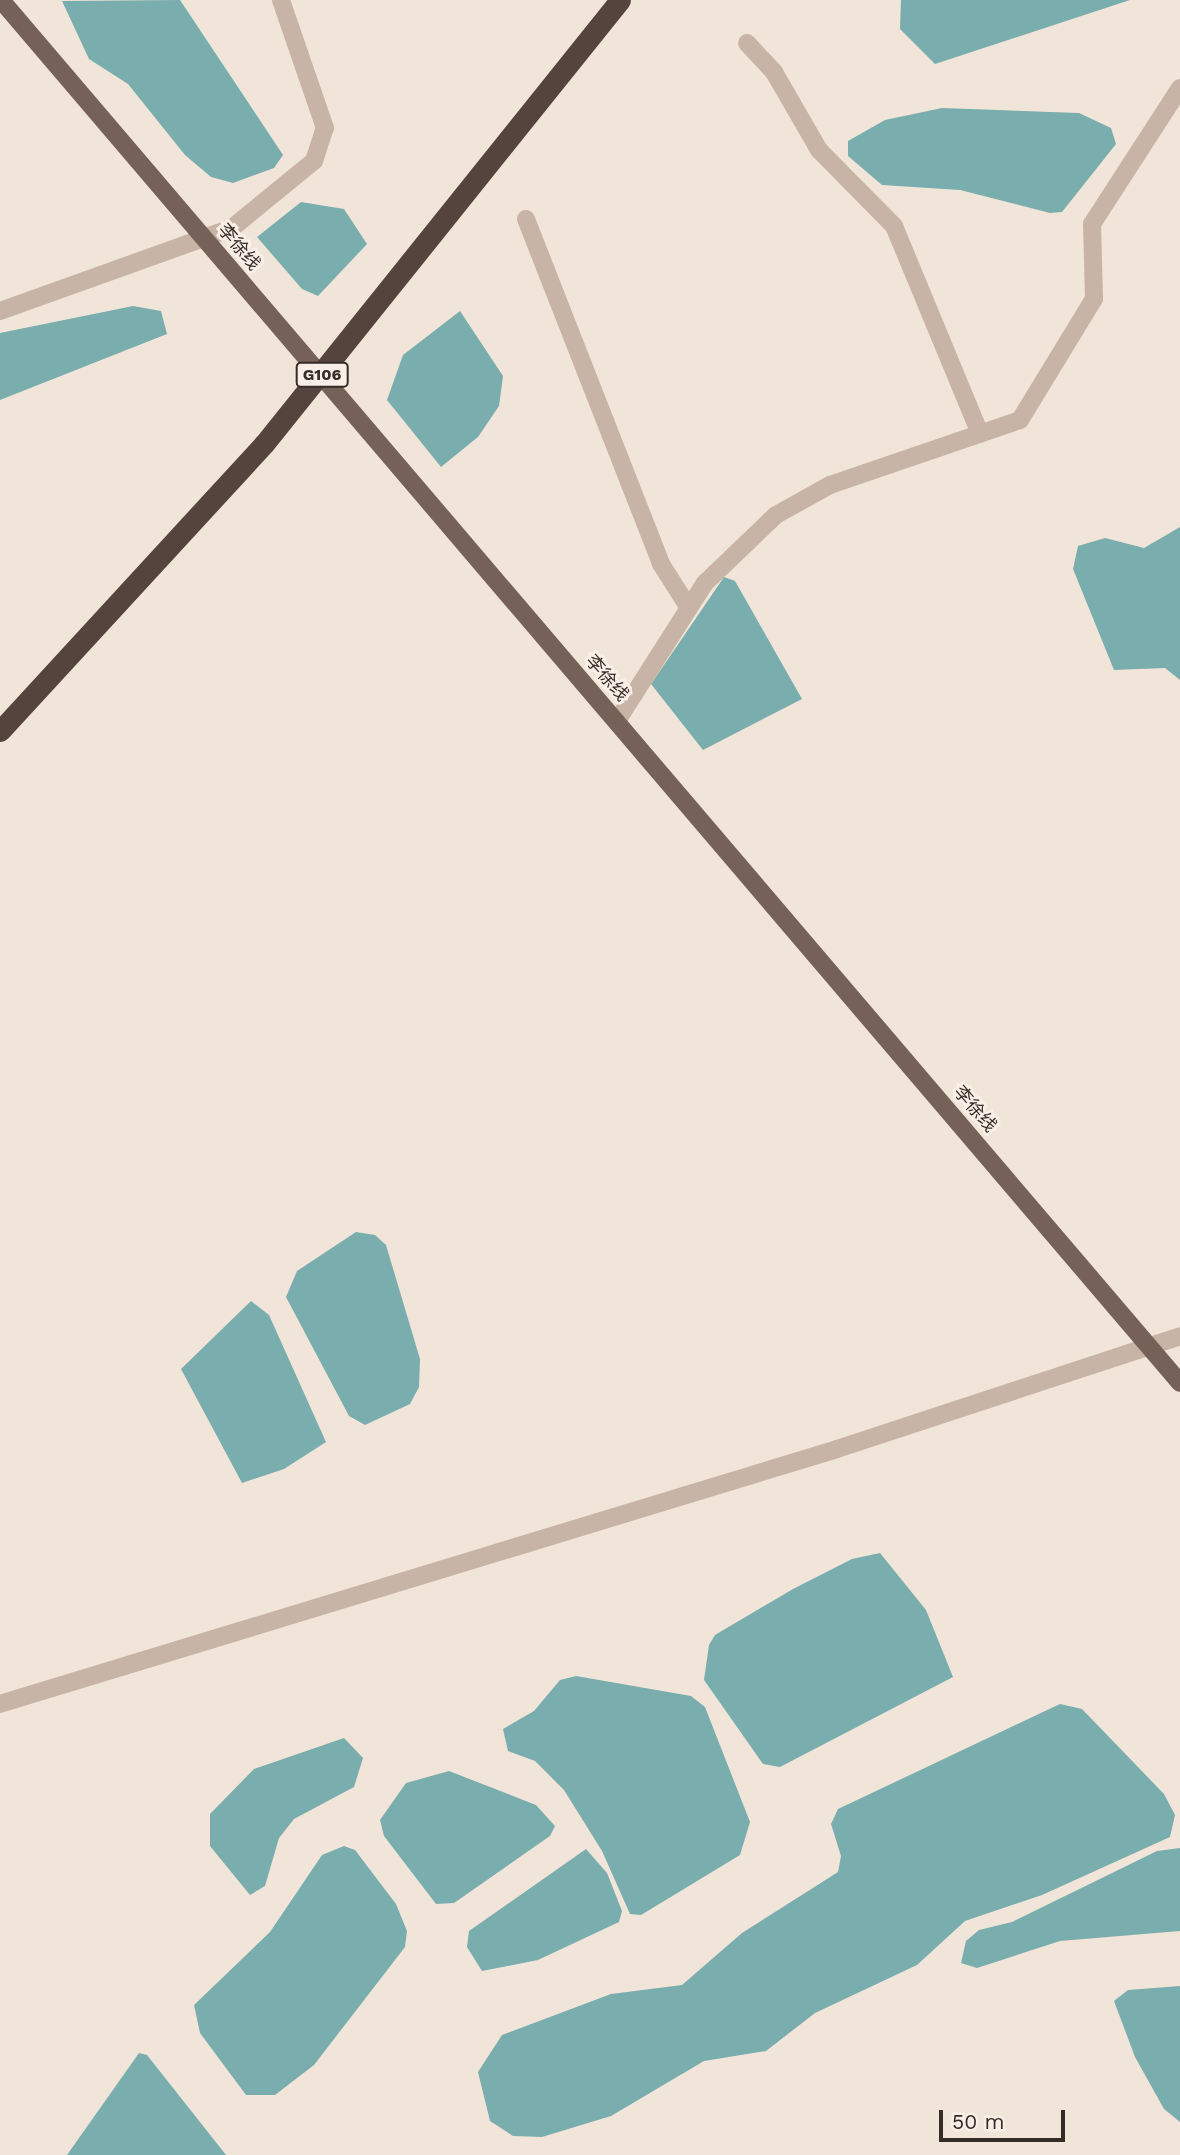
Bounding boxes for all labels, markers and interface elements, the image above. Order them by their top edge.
street label: 李徐线 [213,219,265,275]
road number: G106 [294,362,350,388]
street label: 李徐线 [581,651,633,705]
street label: 李徐线 [949,1082,1001,1136]
scale bar [942,2096,1068,2140]
text: 50 m [952,2109,1004,2134]

